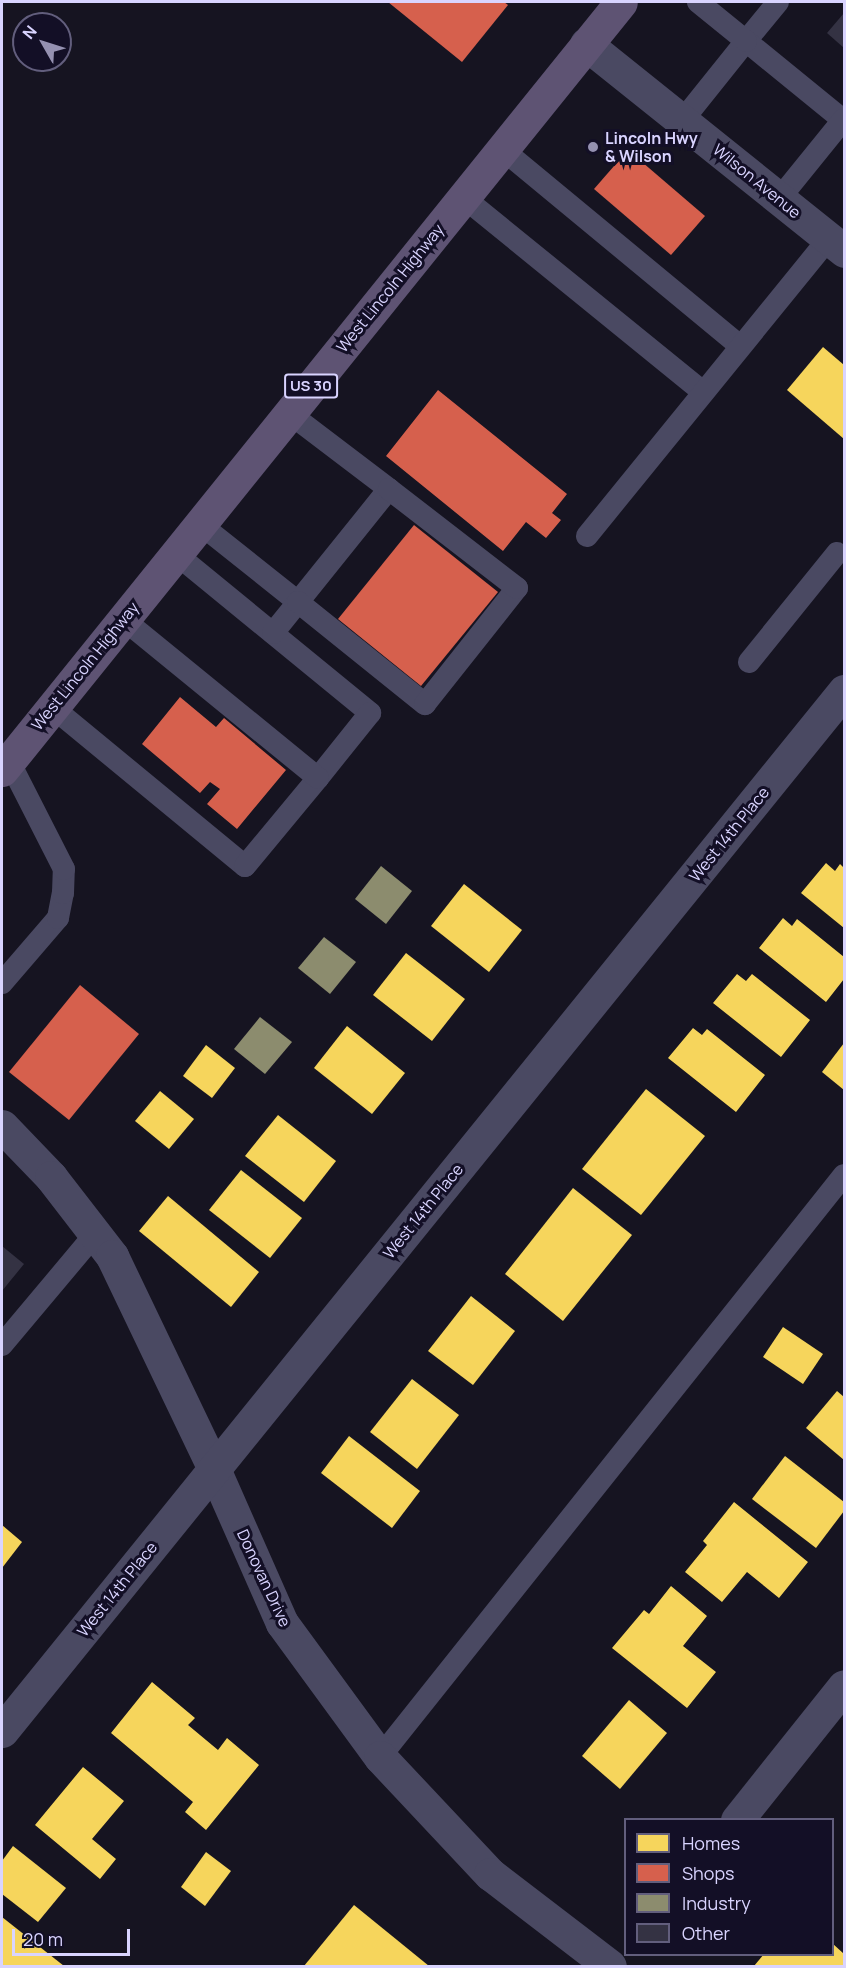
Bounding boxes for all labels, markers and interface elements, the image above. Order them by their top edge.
north arrow [12,12,72,72]
text: N [17,21,42,43]
place label: Lincoln Hwy & Wilson [605,128,698,166]
marker: Lincoln Hwy & Wilson [586,140,600,154]
street label: Wilson Avenue [709,140,805,222]
street label: West Lincoln Highway [332,220,448,356]
road number: US 30 [284,374,338,398]
street label: West Lincoln Highway [27,598,143,734]
street label: West 14th Place [685,783,773,885]
street label: West 14th Place [379,1160,467,1262]
street label: Donovan Drive [233,1526,295,1630]
street label: West 14th Place [73,1538,161,1640]
legend [624,1818,834,1956]
text: Homes [682,1831,740,1855]
text: Shops [682,1861,734,1885]
text: Industry [682,1891,751,1915]
scale bar [15,1917,134,1955]
text: Other [682,1921,730,1945]
text: 20 m [23,1927,63,1951]

